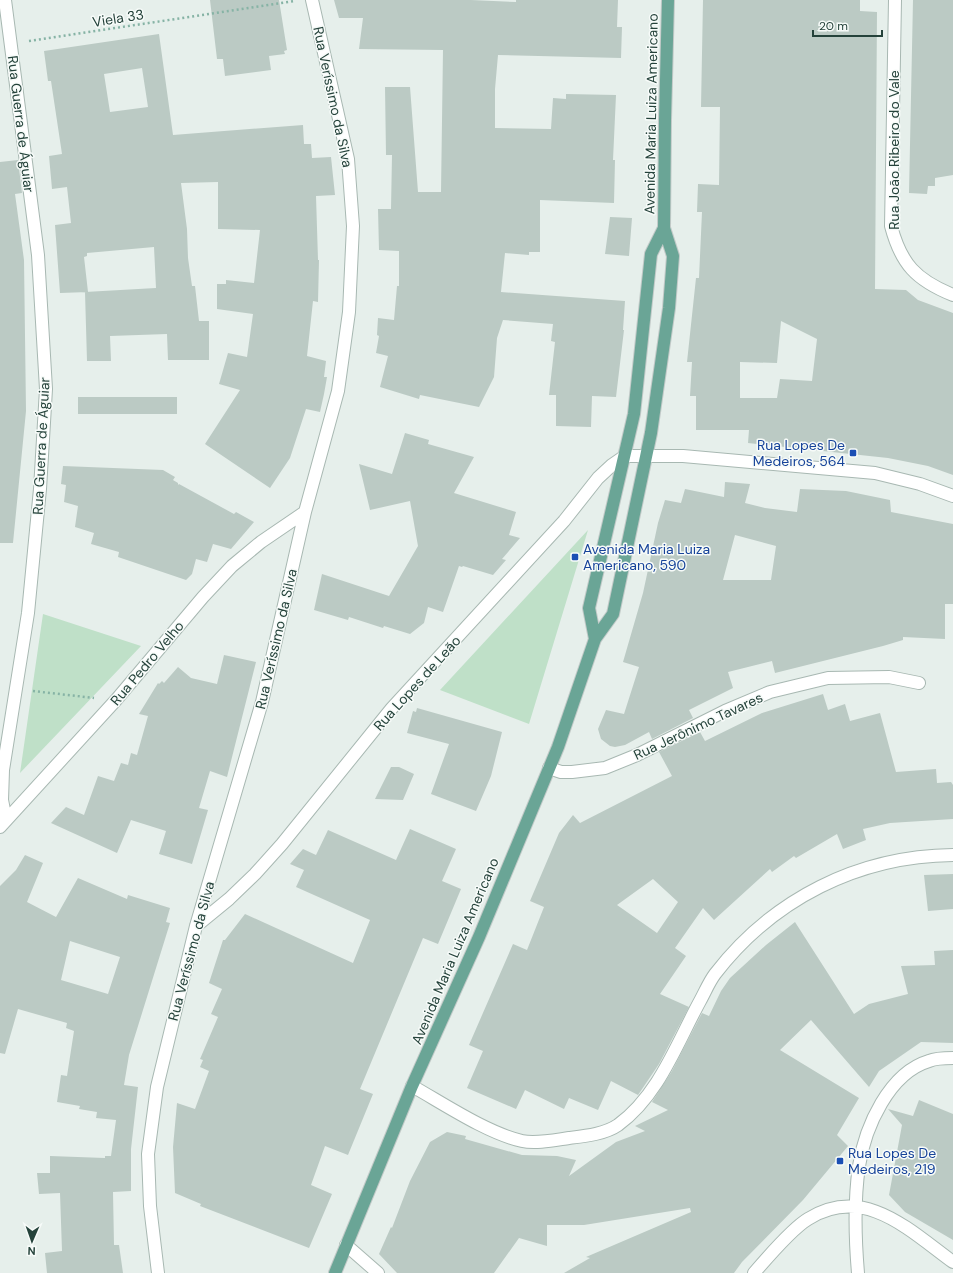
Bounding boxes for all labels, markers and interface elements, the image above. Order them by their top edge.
street label: Viela 33 [91,5,145,31]
scale bar [813,12,882,38]
street label: Avenida Maria Luiza Americano [640,13,662,215]
text: 20 m [819,18,848,34]
street label: Rua Veríssimo da Silva [309,25,357,169]
street label: Rua Guerra de Águiar [4,55,38,193]
street label: Rua João Ribeiro do Vale [885,70,903,230]
street label: Rua Guerra de Águiar [28,377,54,515]
place label: Rua Lopes De Medeiros, 564 [753,436,845,470]
marker: Rua Lopes De Medeiros, 564 [848,448,858,458]
place label: Avenida Maria Luiza Americano, 590 [583,540,710,574]
marker: Avenida Maria Luiza Americano, 590 [570,552,580,562]
street label: Rua Veríssimo da Silva [251,567,301,711]
street label: Rua Pedro Velho [106,617,188,709]
street label: Rua Lopes de Leão [370,632,464,734]
street label: Rua Jerônimo Tavares [631,688,765,764]
street label: Avenida Maria Luiza Americano [407,855,503,1047]
street label: Rua Veríssimo da Silva [164,879,218,1023]
place label: Rua Lopes De Medeiros, 219 [848,1144,936,1178]
marker: Rua Lopes De Medeiros, 219 [835,1156,845,1166]
north arrow [12,1221,52,1261]
text: N [27,1244,36,1258]

